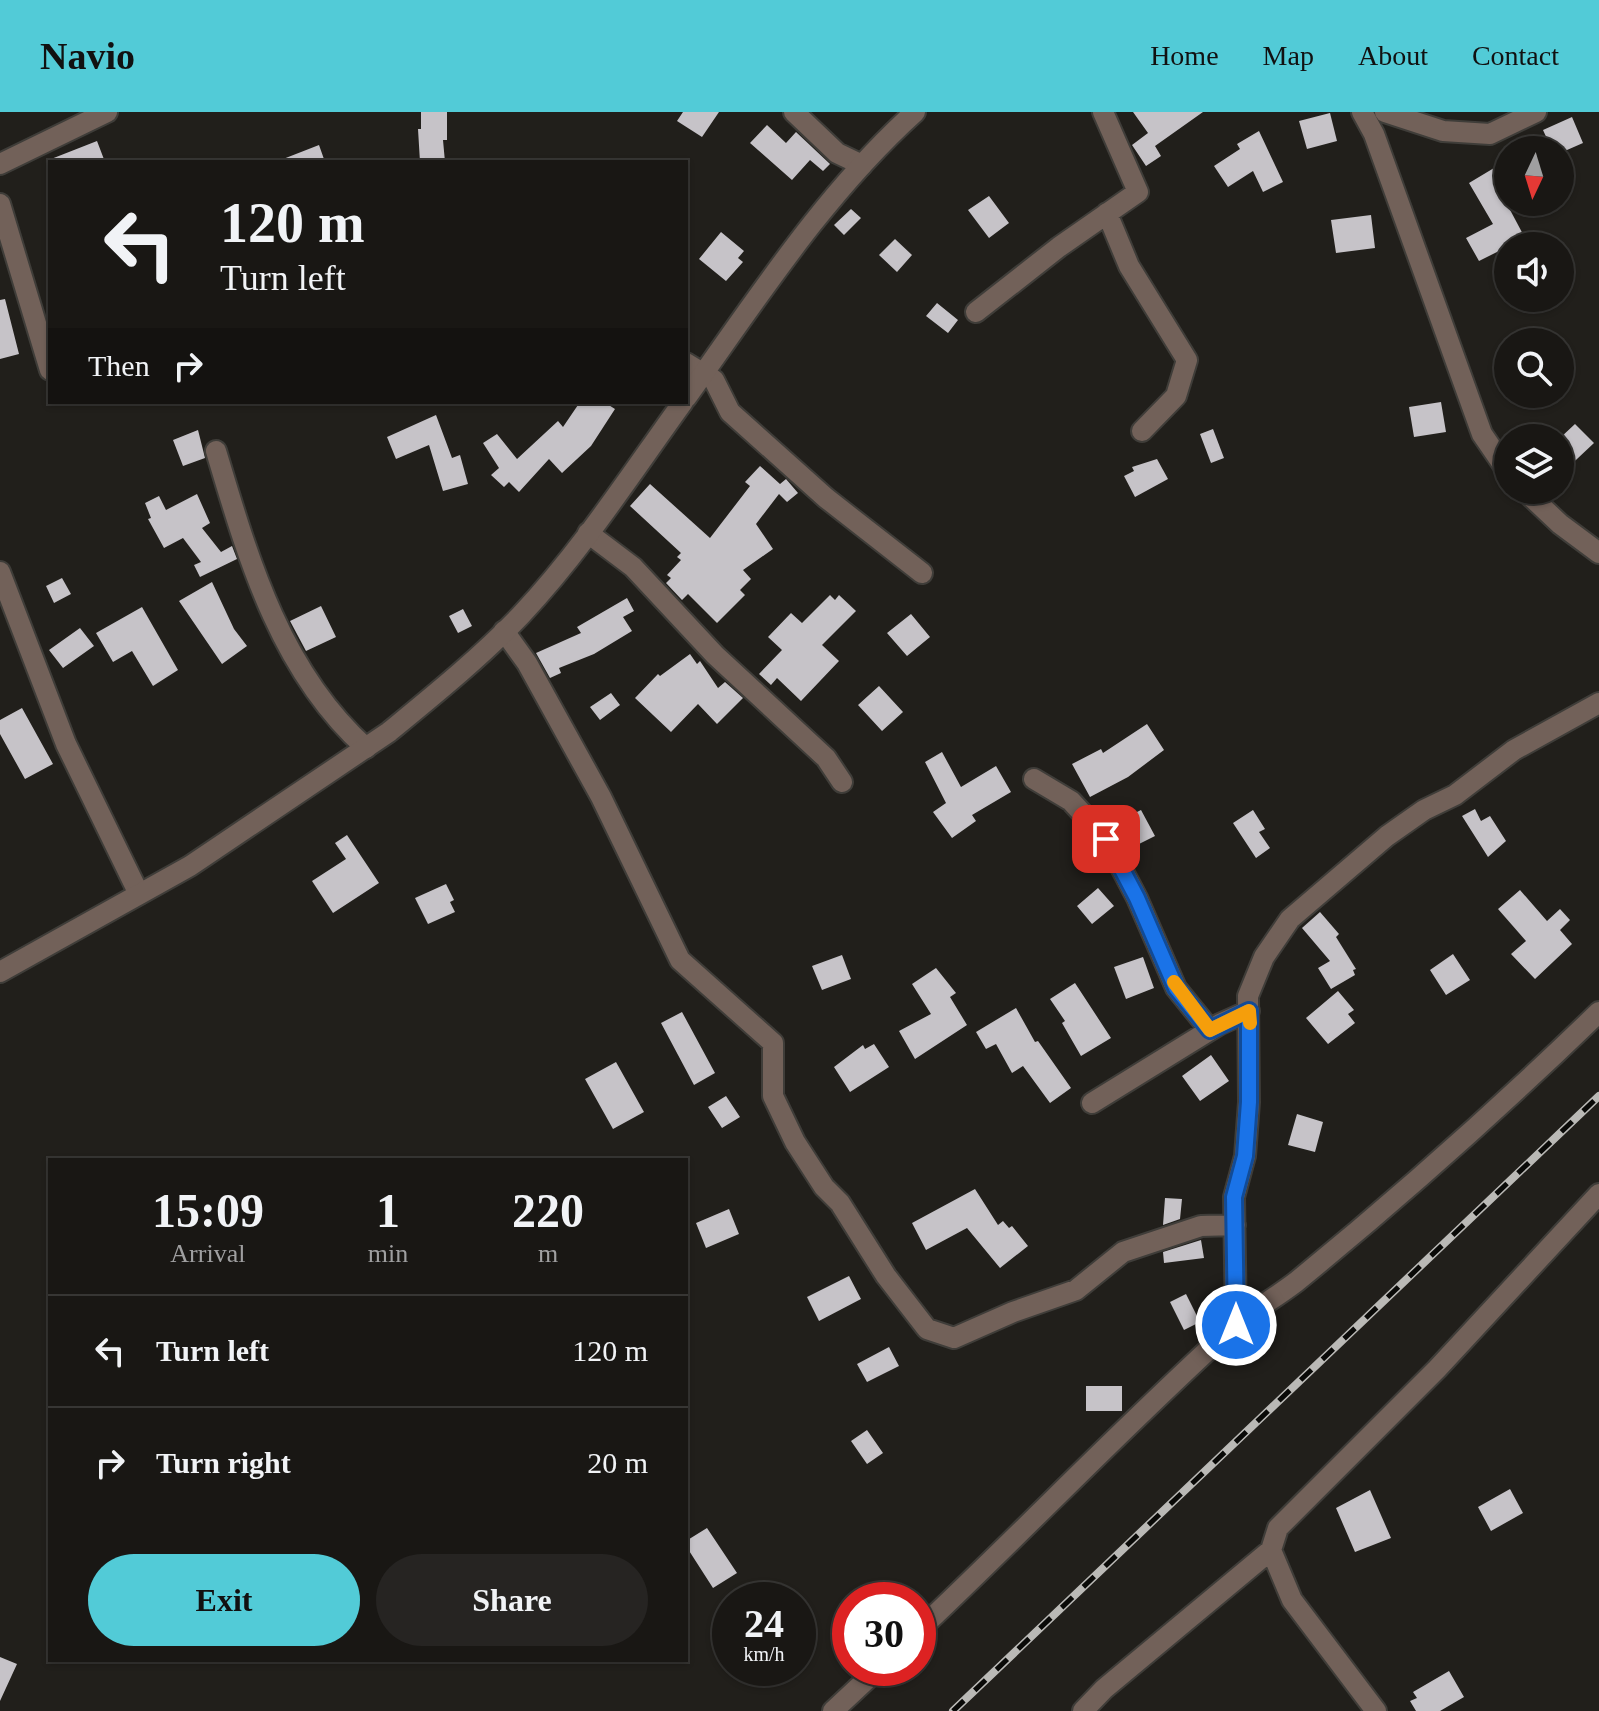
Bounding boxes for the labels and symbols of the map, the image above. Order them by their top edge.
north arrow [1494,136,1574,216]
pin [1072,805,1140,873]
position arrow [1194,1283,1278,1367]
speed limit sign: 30 [832,1582,936,1686]

